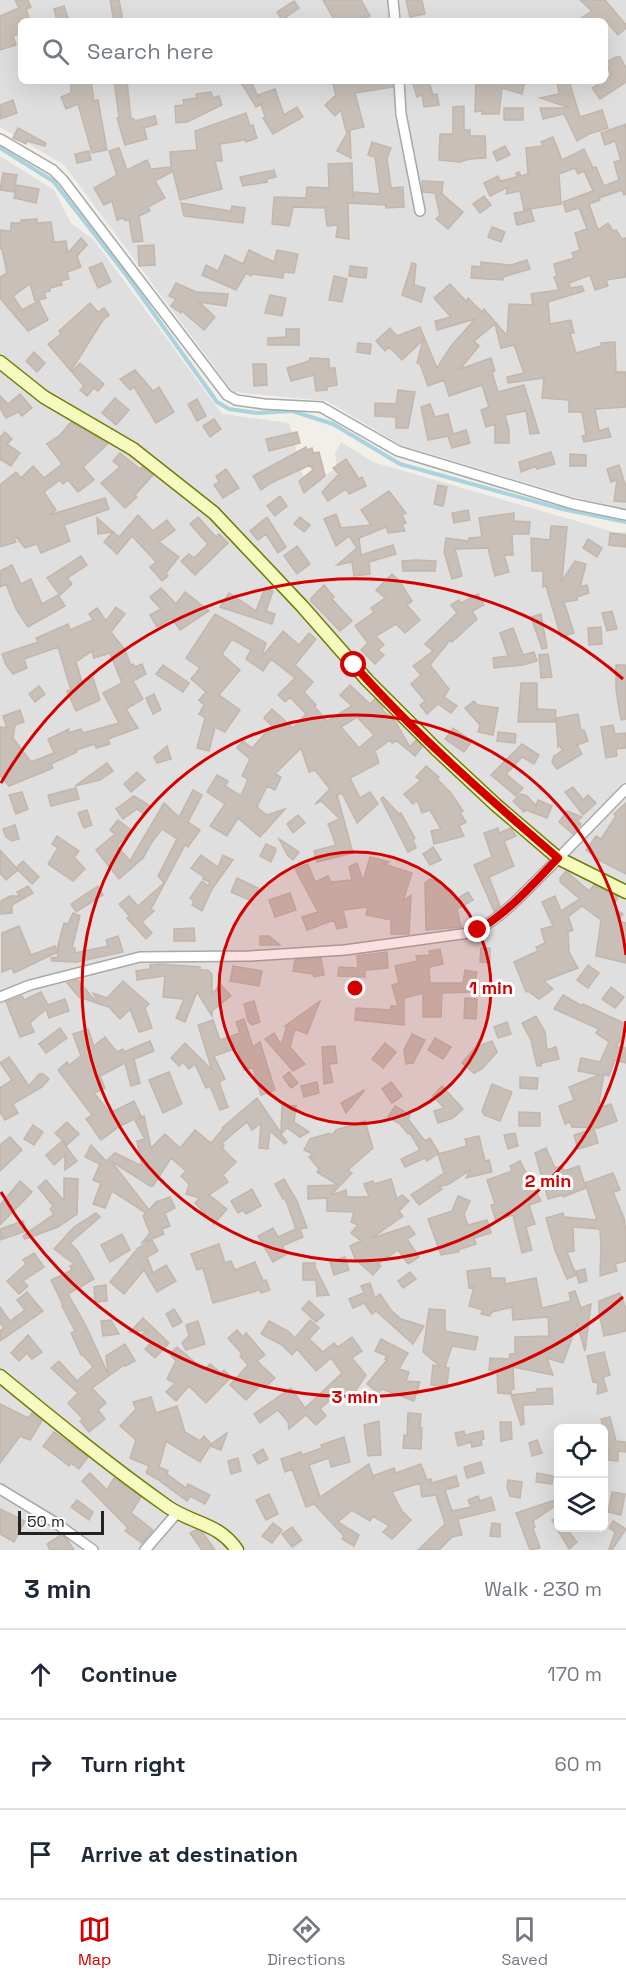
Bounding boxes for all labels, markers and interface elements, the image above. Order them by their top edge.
search box [18,18,608,84]
icon: search [39,35,72,68]
text: Search here [87,37,214,65]
route start [340,651,366,677]
route end [464,916,490,942]
text: 1 min [469,976,513,999]
centre of rings [345,978,365,998]
text: 2 min [525,1169,571,1192]
text: 3 min [332,1385,378,1408]
map controls [554,1424,608,1532]
button: locate [554,1424,608,1478]
button: layers [554,1478,608,1532]
scale bar [18,1508,104,1536]
text: 50 m [27,1511,65,1532]
text: 3 min [24,1572,92,1606]
text: Walk · 230 m [484,1576,602,1602]
icon: ahead [24,1658,57,1691]
text: Continue [81,1660,177,1688]
text: 170 m [547,1661,602,1687]
icon: right [24,1748,57,1781]
text: Turn right [81,1750,186,1778]
text: 60 m [555,1751,602,1777]
icon: arrive [24,1838,57,1871]
text: Arrive at destination [81,1840,298,1868]
tab: Map [78,1913,111,1970]
tab: Directions [267,1913,346,1970]
tab: Saved [501,1913,548,1970]

